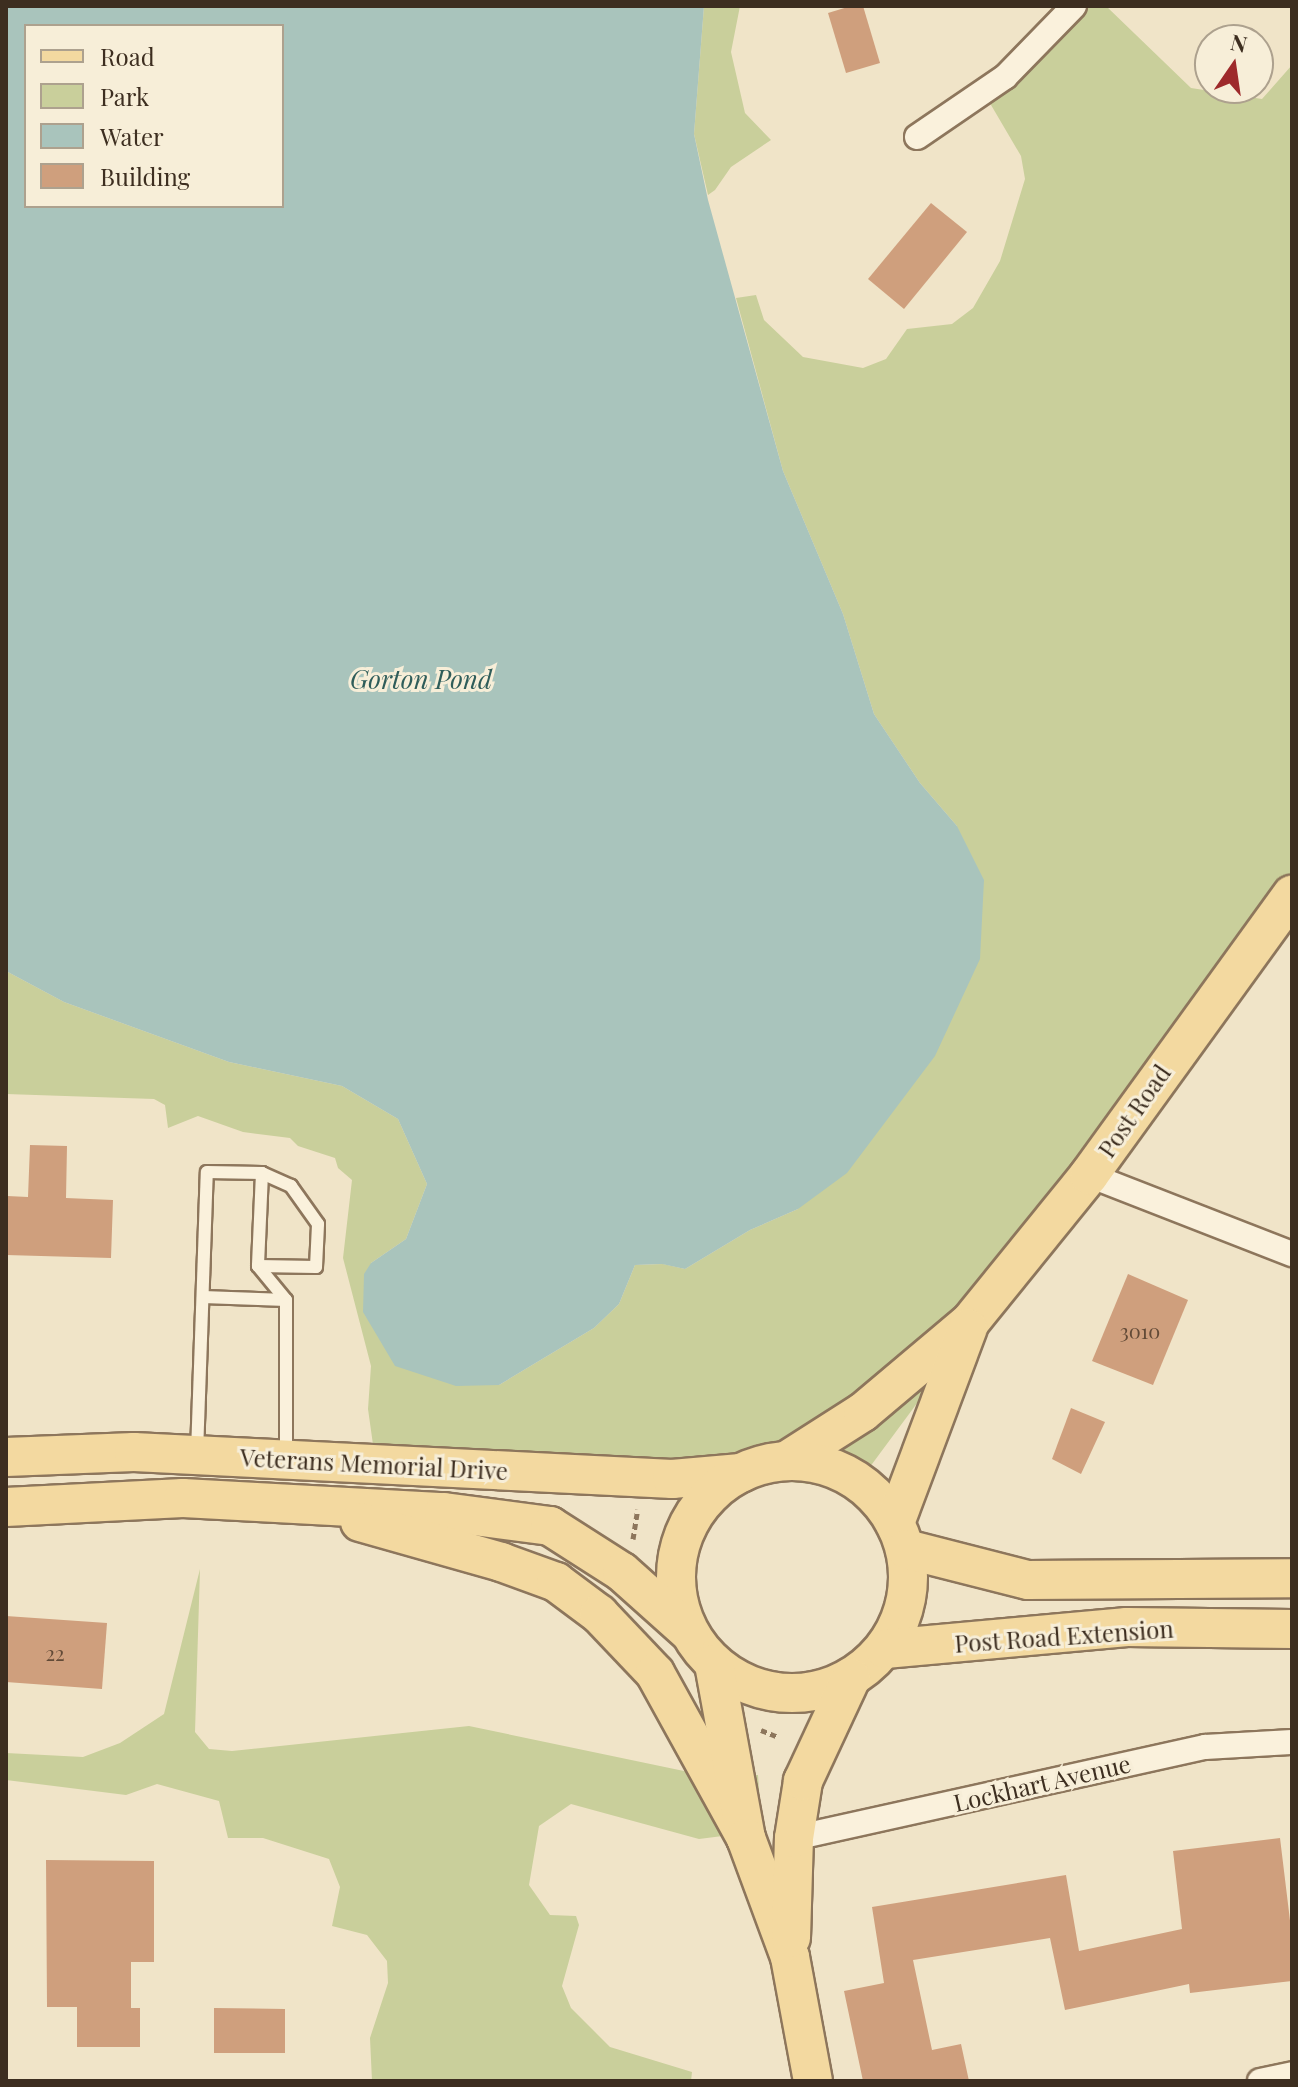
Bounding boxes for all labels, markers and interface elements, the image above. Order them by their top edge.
legend [24,24,284,208]
north arrow [1194,24,1274,104]
text: N [1228,26,1250,59]
text: Road [100,40,155,72]
text: Park [100,80,149,112]
text: Water [100,120,164,152]
text: Building [100,160,190,192]
water label: Gorton Pond [350,663,492,695]
street label: Post Road [1092,1059,1176,1163]
house number: 3010 [1120,1318,1160,1342]
street label: Veterans Memorial Drive [239,1443,509,1485]
street label: Post Road Extension [953,1614,1175,1658]
house number: 22 [45,1640,65,1664]
street label: Lockhart Avenue [950,1749,1134,1817]

